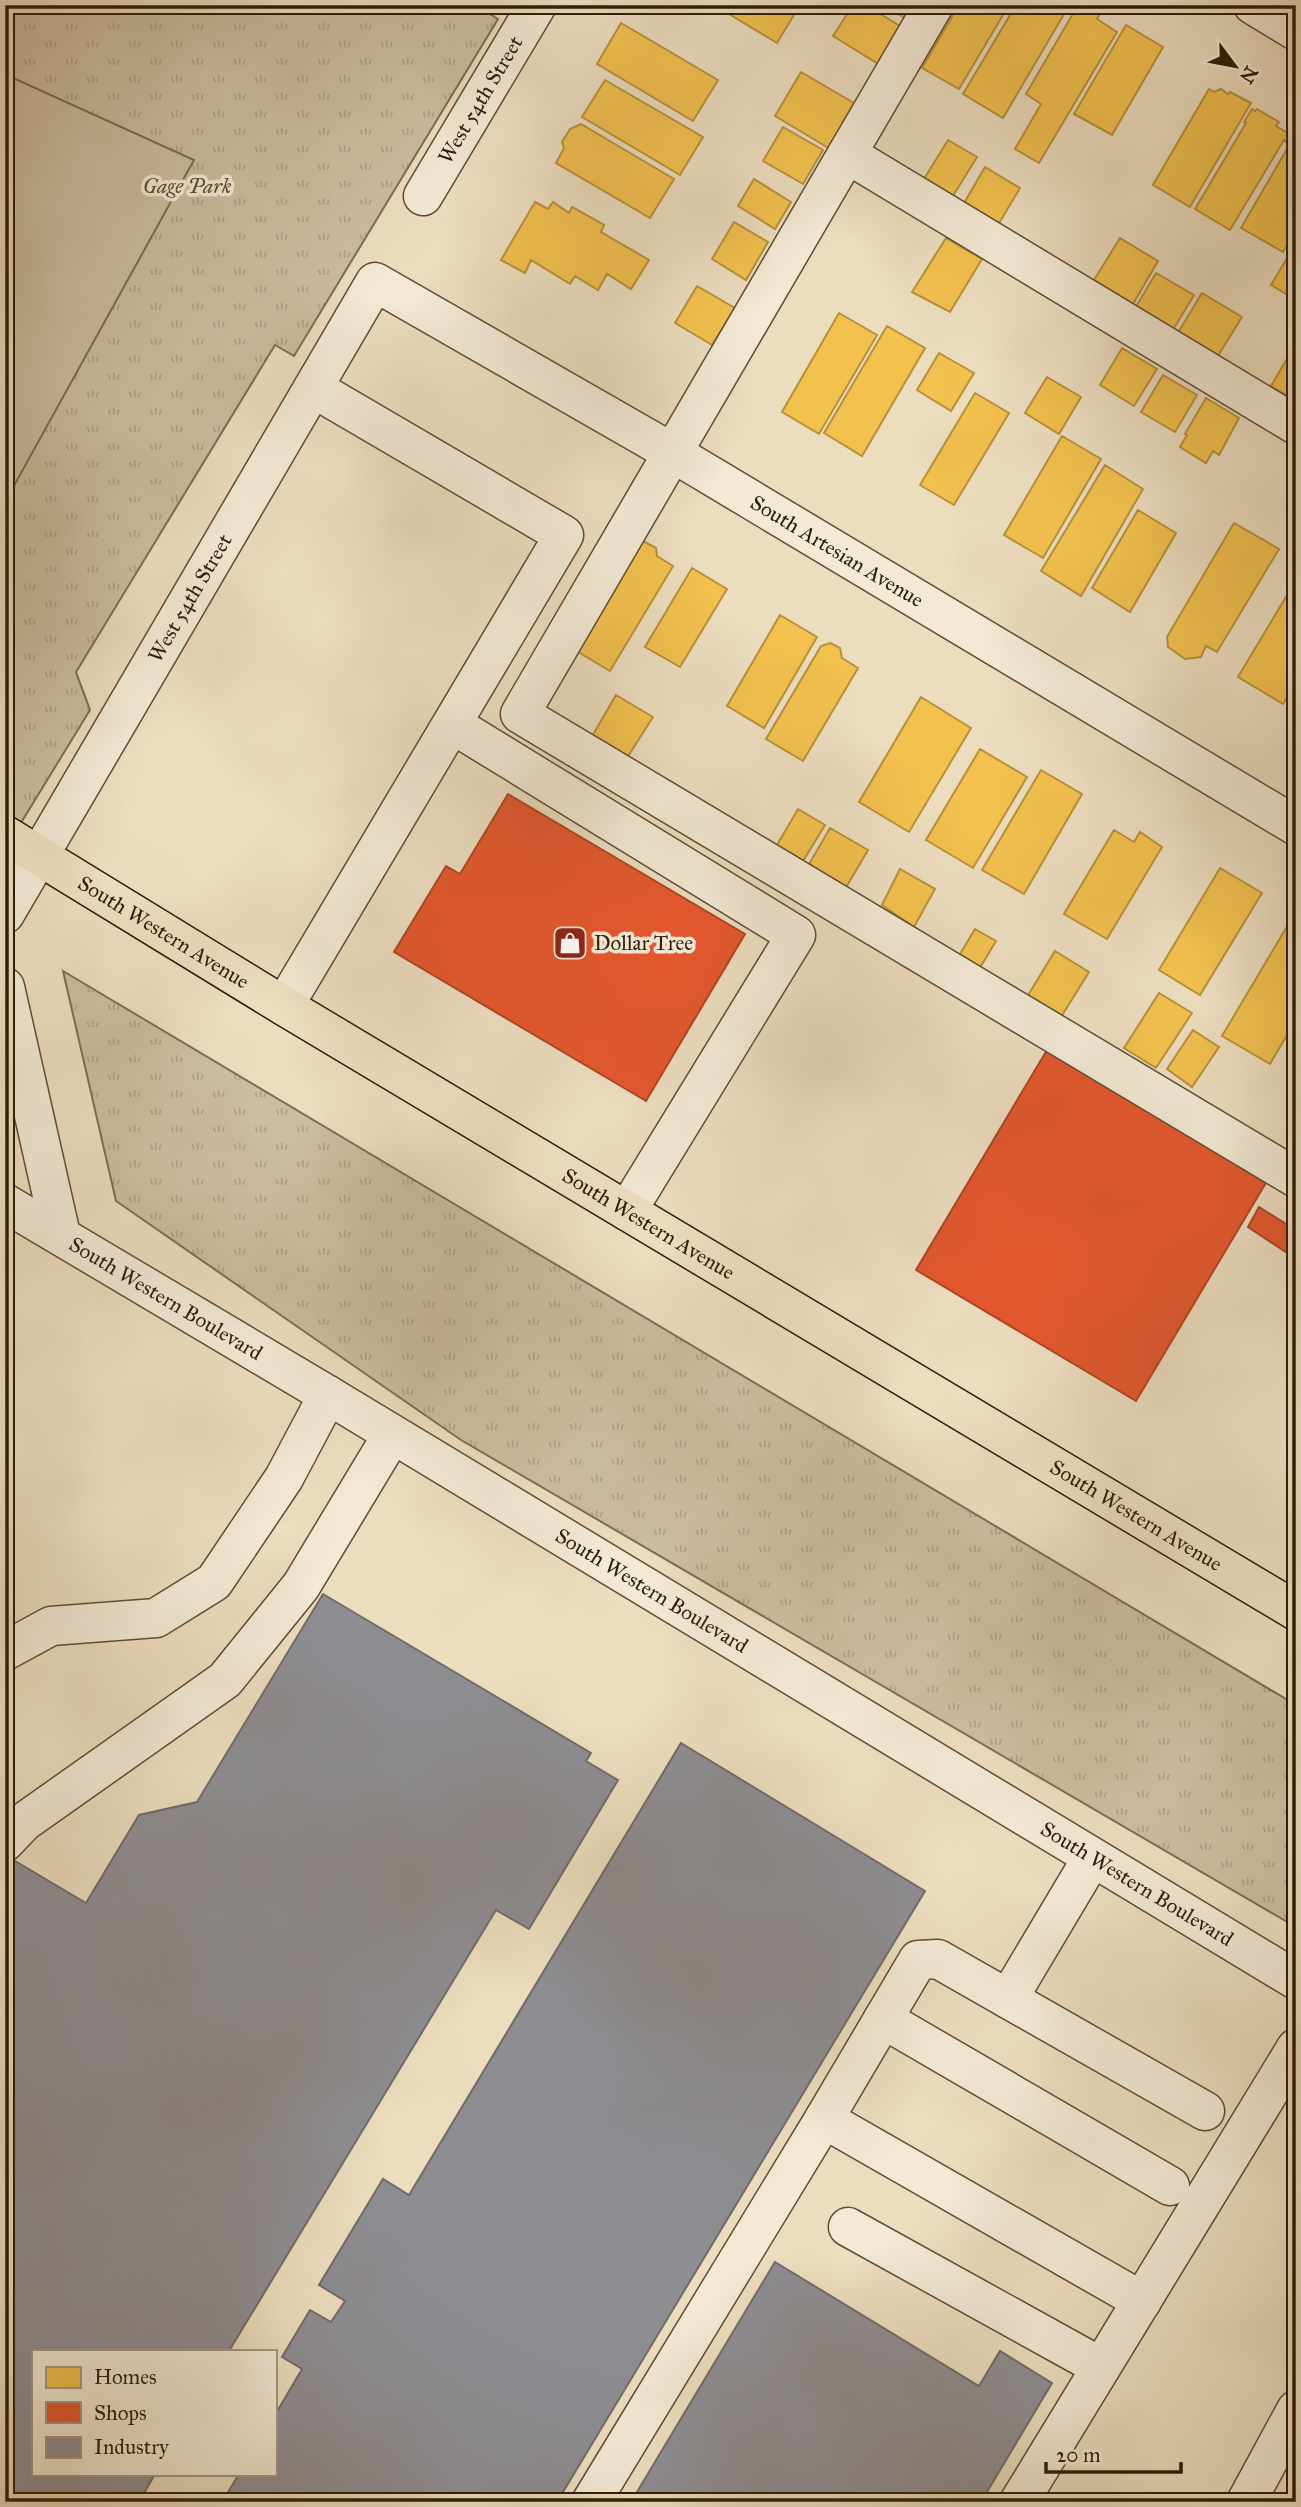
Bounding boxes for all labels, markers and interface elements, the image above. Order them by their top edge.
street label: West 54th Street [432,31,529,168]
north arrow [1200,32,1270,102]
text: N [1235,62,1263,88]
park label: Gage Park [143,173,232,199]
street label: South Artesian Avenue [746,489,928,613]
street label: West 54th Street [142,529,238,667]
street label: South Western Avenue [73,870,254,995]
shop icon: Dollar Tree [551,924,589,962]
place label: Dollar Tree [594,930,693,956]
street label: South Western Avenue [558,1162,740,1286]
street label: South Western Boulevard [64,1231,268,1366]
street label: South Western Avenue [1045,1454,1227,1577]
street label: South Western Boulevard [551,1522,753,1659]
street label: South Western Boulevard [1036,1816,1238,1952]
legend [32,2350,276,2476]
text: Homes [94,2364,157,2390]
text: Shops [94,2400,147,2426]
scale bar [1046,2430,1180,2474]
text: Industry [94,2434,170,2460]
text: 20 m [1056,2442,1101,2468]

